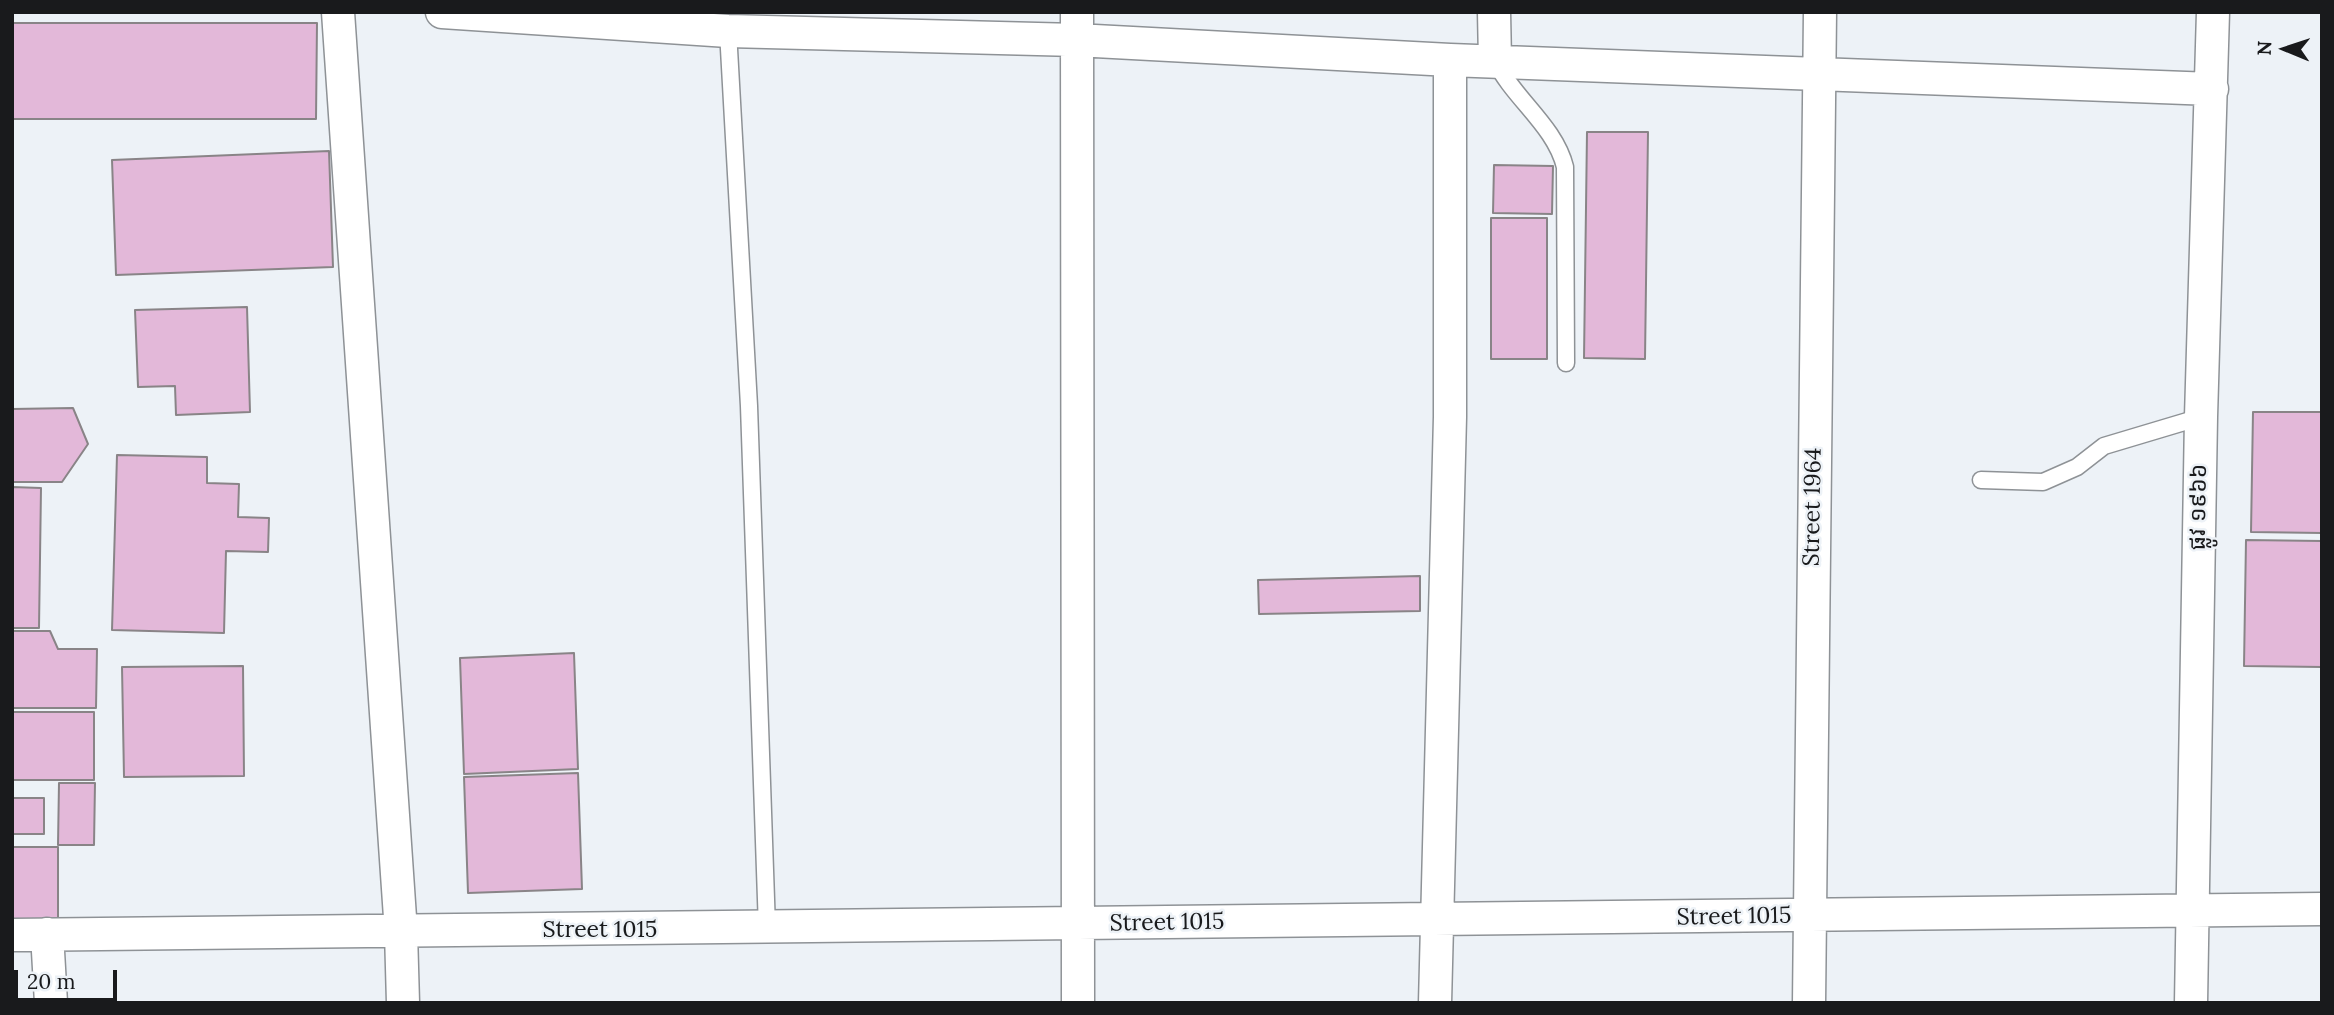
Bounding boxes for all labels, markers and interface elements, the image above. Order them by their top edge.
north arrow [2250,14,2320,84]
text: N [2252,41,2276,56]
street label: Street 1964 [1798,447,1828,567]
street label: ផ្លូវ ១៩៦៦ [2184,463,2214,551]
street label: Street 1015 [1676,902,1792,932]
street label: Street 1015 [1109,908,1225,938]
street label: Street 1015 [543,916,657,944]
scale bar [18,956,121,1000]
text: 20 m [27,968,76,995]

